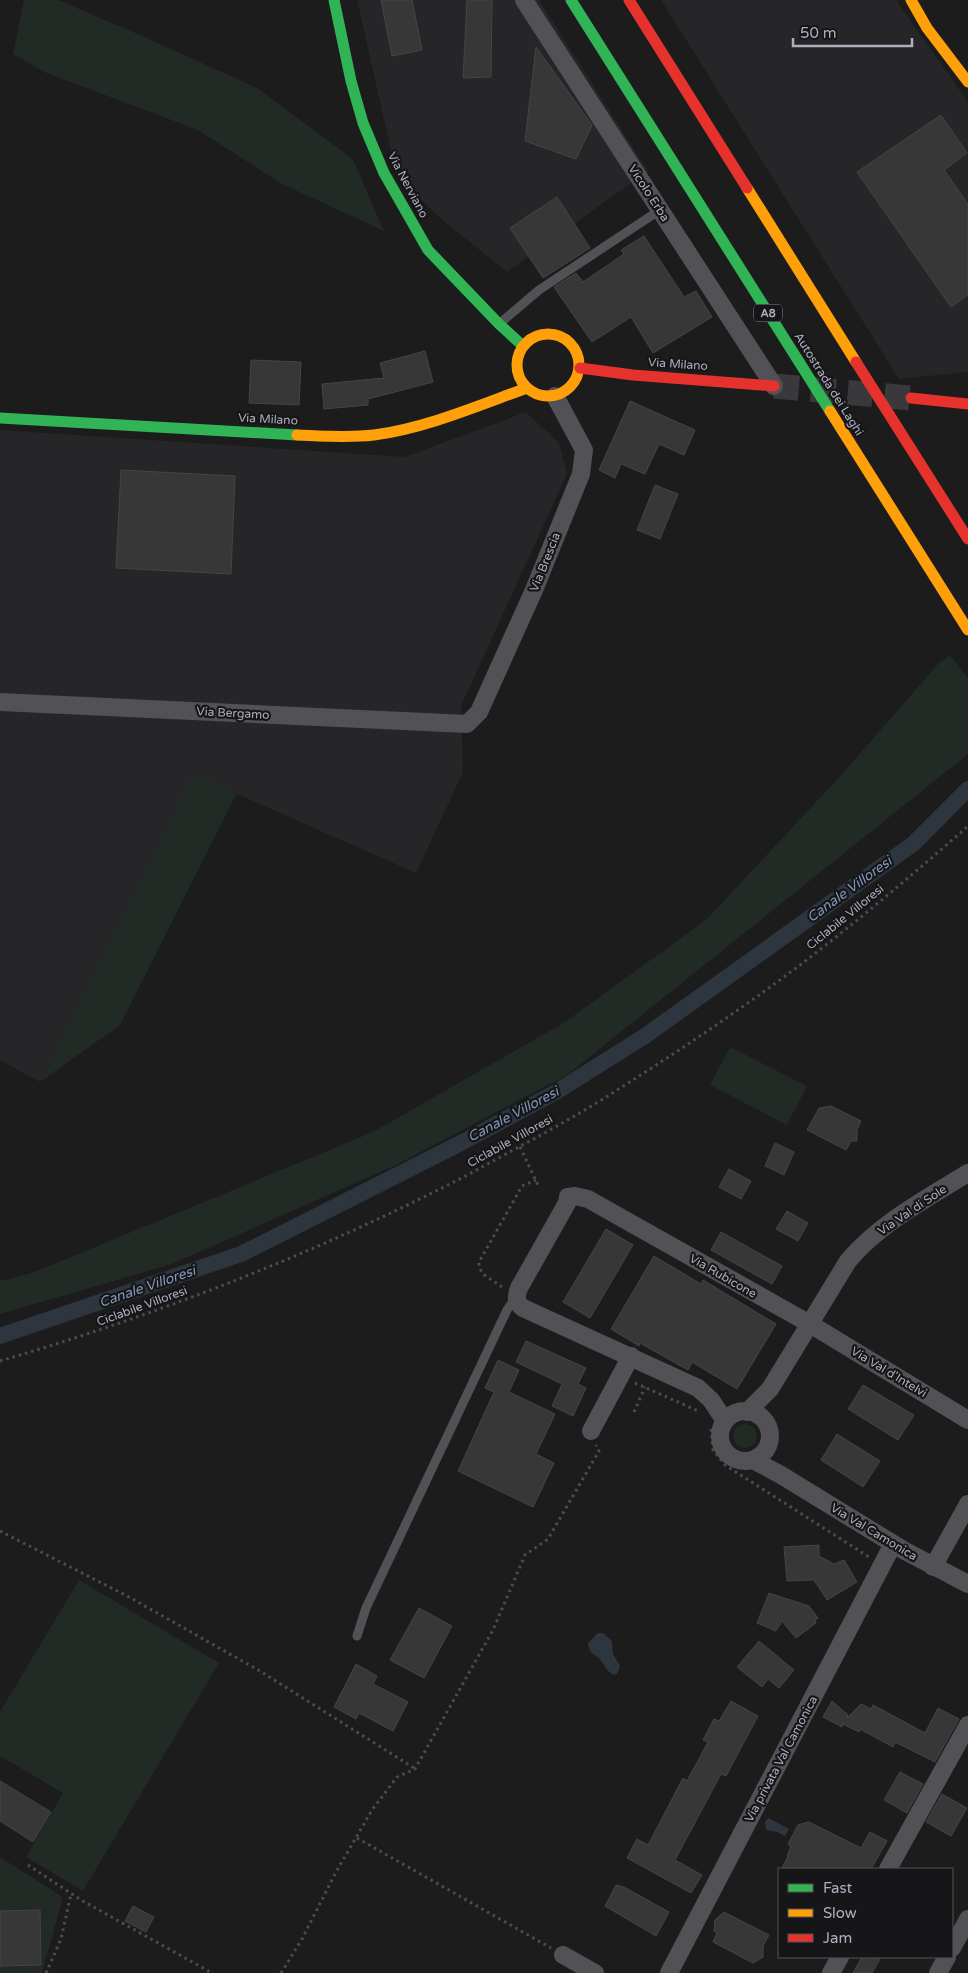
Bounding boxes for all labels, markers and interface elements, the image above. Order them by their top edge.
scale bar [793,15,912,47]
text: 50 m [800,24,837,42]
street label: Via Nerviano [385,150,431,220]
street label: Vicolo Erba [626,162,672,224]
road number: A8 [754,304,782,322]
street label: Autostrada dei Laghi [792,330,866,438]
street label: Via Milano [648,355,708,373]
street label: Via Milano [238,410,298,428]
street label: Via Brescia [527,530,563,594]
street label: Via Bergamo [196,704,270,722]
water label: Canale Villoresi [803,852,896,926]
street label: Ciclabile Villoresi [804,882,886,952]
water label: Canale Villoresi [465,1083,563,1146]
street label: Ciclabile Villoresi [465,1112,555,1170]
street label: Via Val di Sole [875,1182,949,1238]
street label: Via Rubicone [687,1251,759,1301]
water label: Canale Villoresi [97,1262,199,1311]
street label: Ciclabile Villoresi [95,1283,189,1329]
street label: Via Val d'Intelvi [849,1344,929,1400]
street label: Via Val Camonica [828,1501,920,1563]
street label: Via privata Val Camonica [742,1694,820,1824]
legend [778,1868,953,1958]
text: Fast [823,1879,853,1897]
text: Slow [823,1904,857,1922]
text: Jam [823,1929,852,1947]

